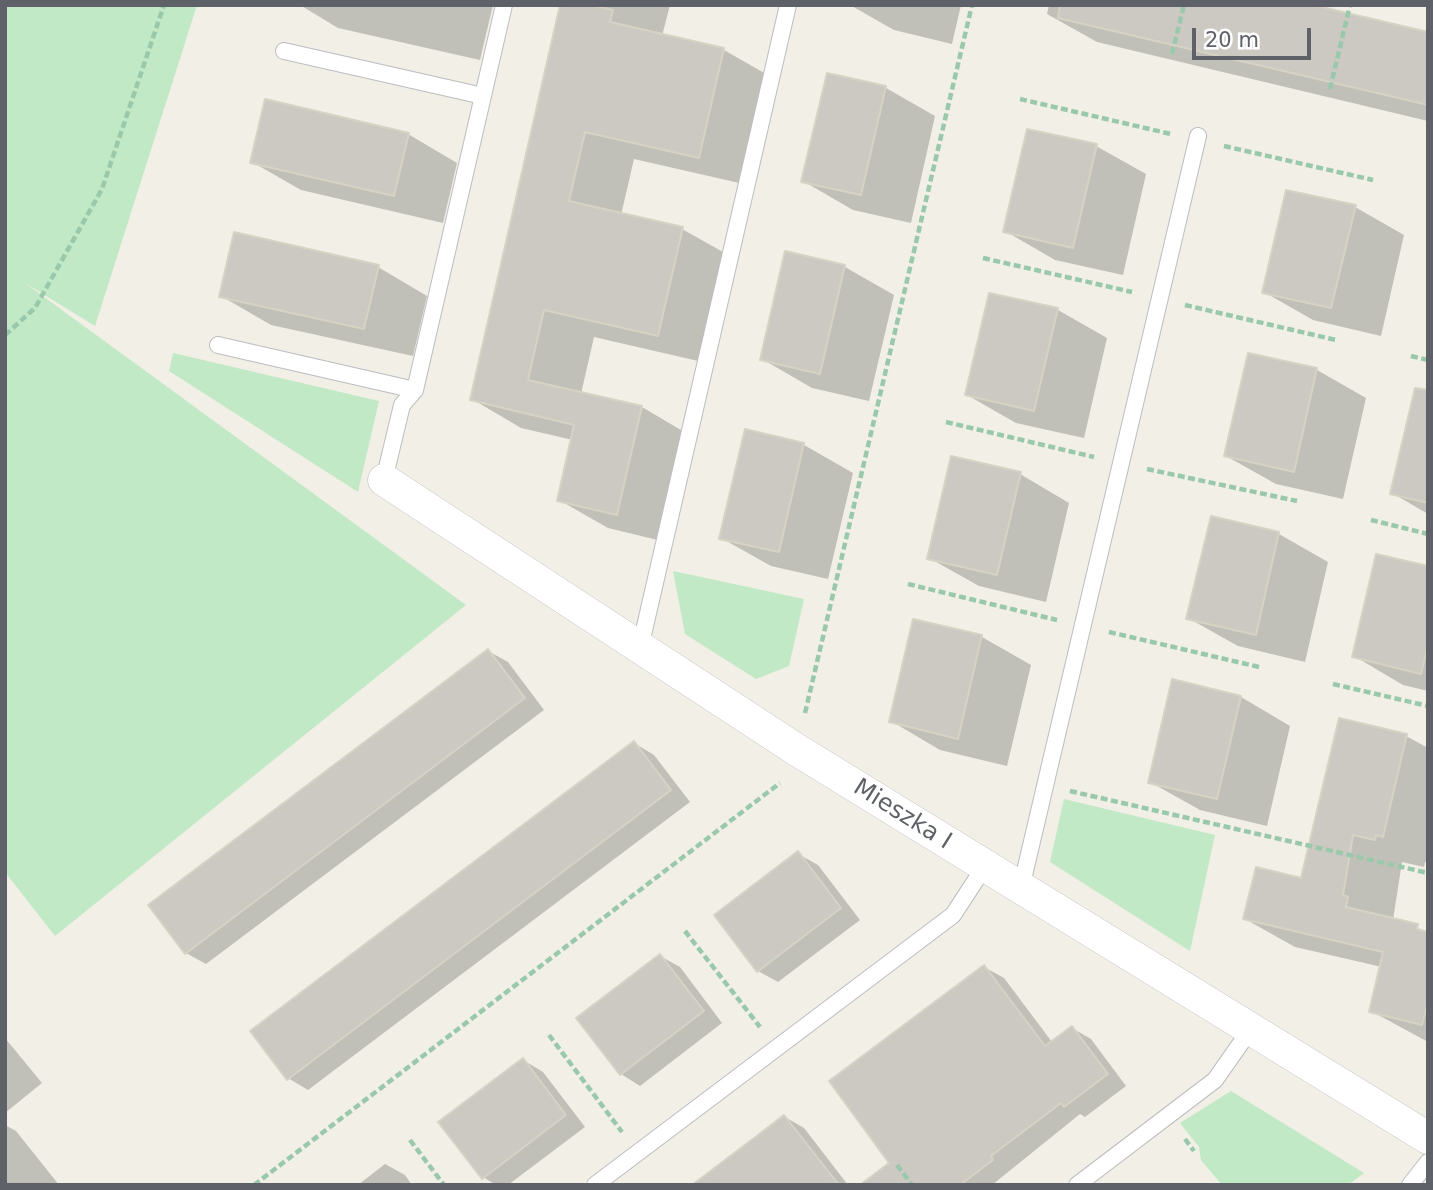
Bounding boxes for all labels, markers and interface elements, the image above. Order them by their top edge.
scale bar [1195,14,1314,58]
text: 20 m [1205,28,1259,52]
street label: Mieszka I [848,774,956,856]

